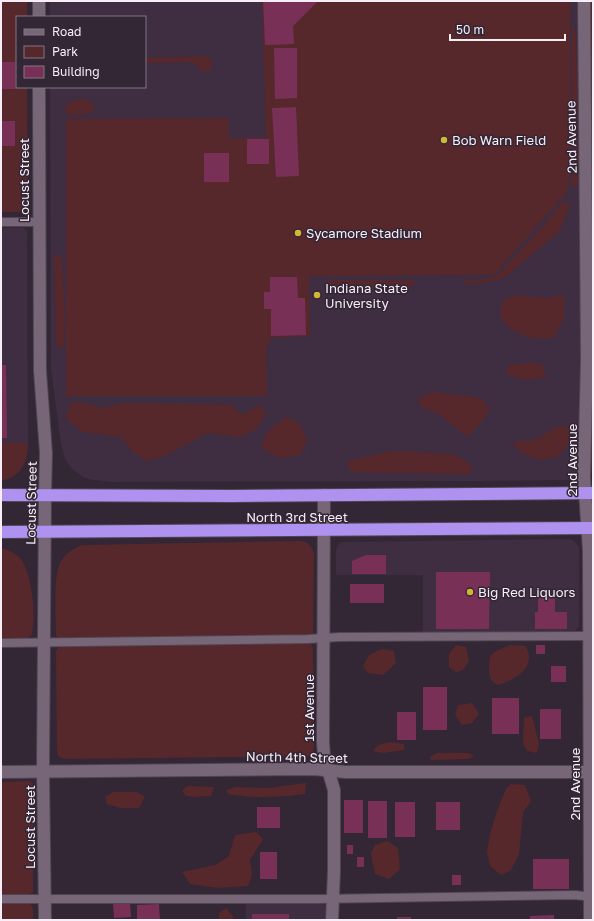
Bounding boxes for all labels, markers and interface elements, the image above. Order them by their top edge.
legend [16,16,146,88]
scale bar [450,16,565,42]
text: 50 m [456,22,484,37]
text: Road [52,24,81,39]
text: Park [52,44,78,59]
text: Building [52,64,100,79]
street label: 2nd Avenue [562,101,580,173]
place label: Bob Warn Field [452,132,546,148]
marker: Bob Warn Field [439,135,449,145]
street label: Locust Street [16,138,32,222]
place label: Sycamore Stadium [306,225,422,241]
marker: Sycamore Stadium [293,228,303,238]
place label: Indiana State University [325,280,408,311]
marker: Indiana State University [312,290,322,300]
street label: 2nd Avenue [564,424,580,496]
street label: Locust Street [22,461,40,545]
street label: North 3rd Street [246,509,348,525]
place label: Big Red Liquors [478,584,576,600]
marker: Big Red Liquors [465,587,475,597]
street label: 1st Avenue [301,674,317,742]
street label: North 4th Street [246,748,348,766]
street label: 2nd Avenue [567,748,583,820]
street label: Locust Street [22,785,38,869]

